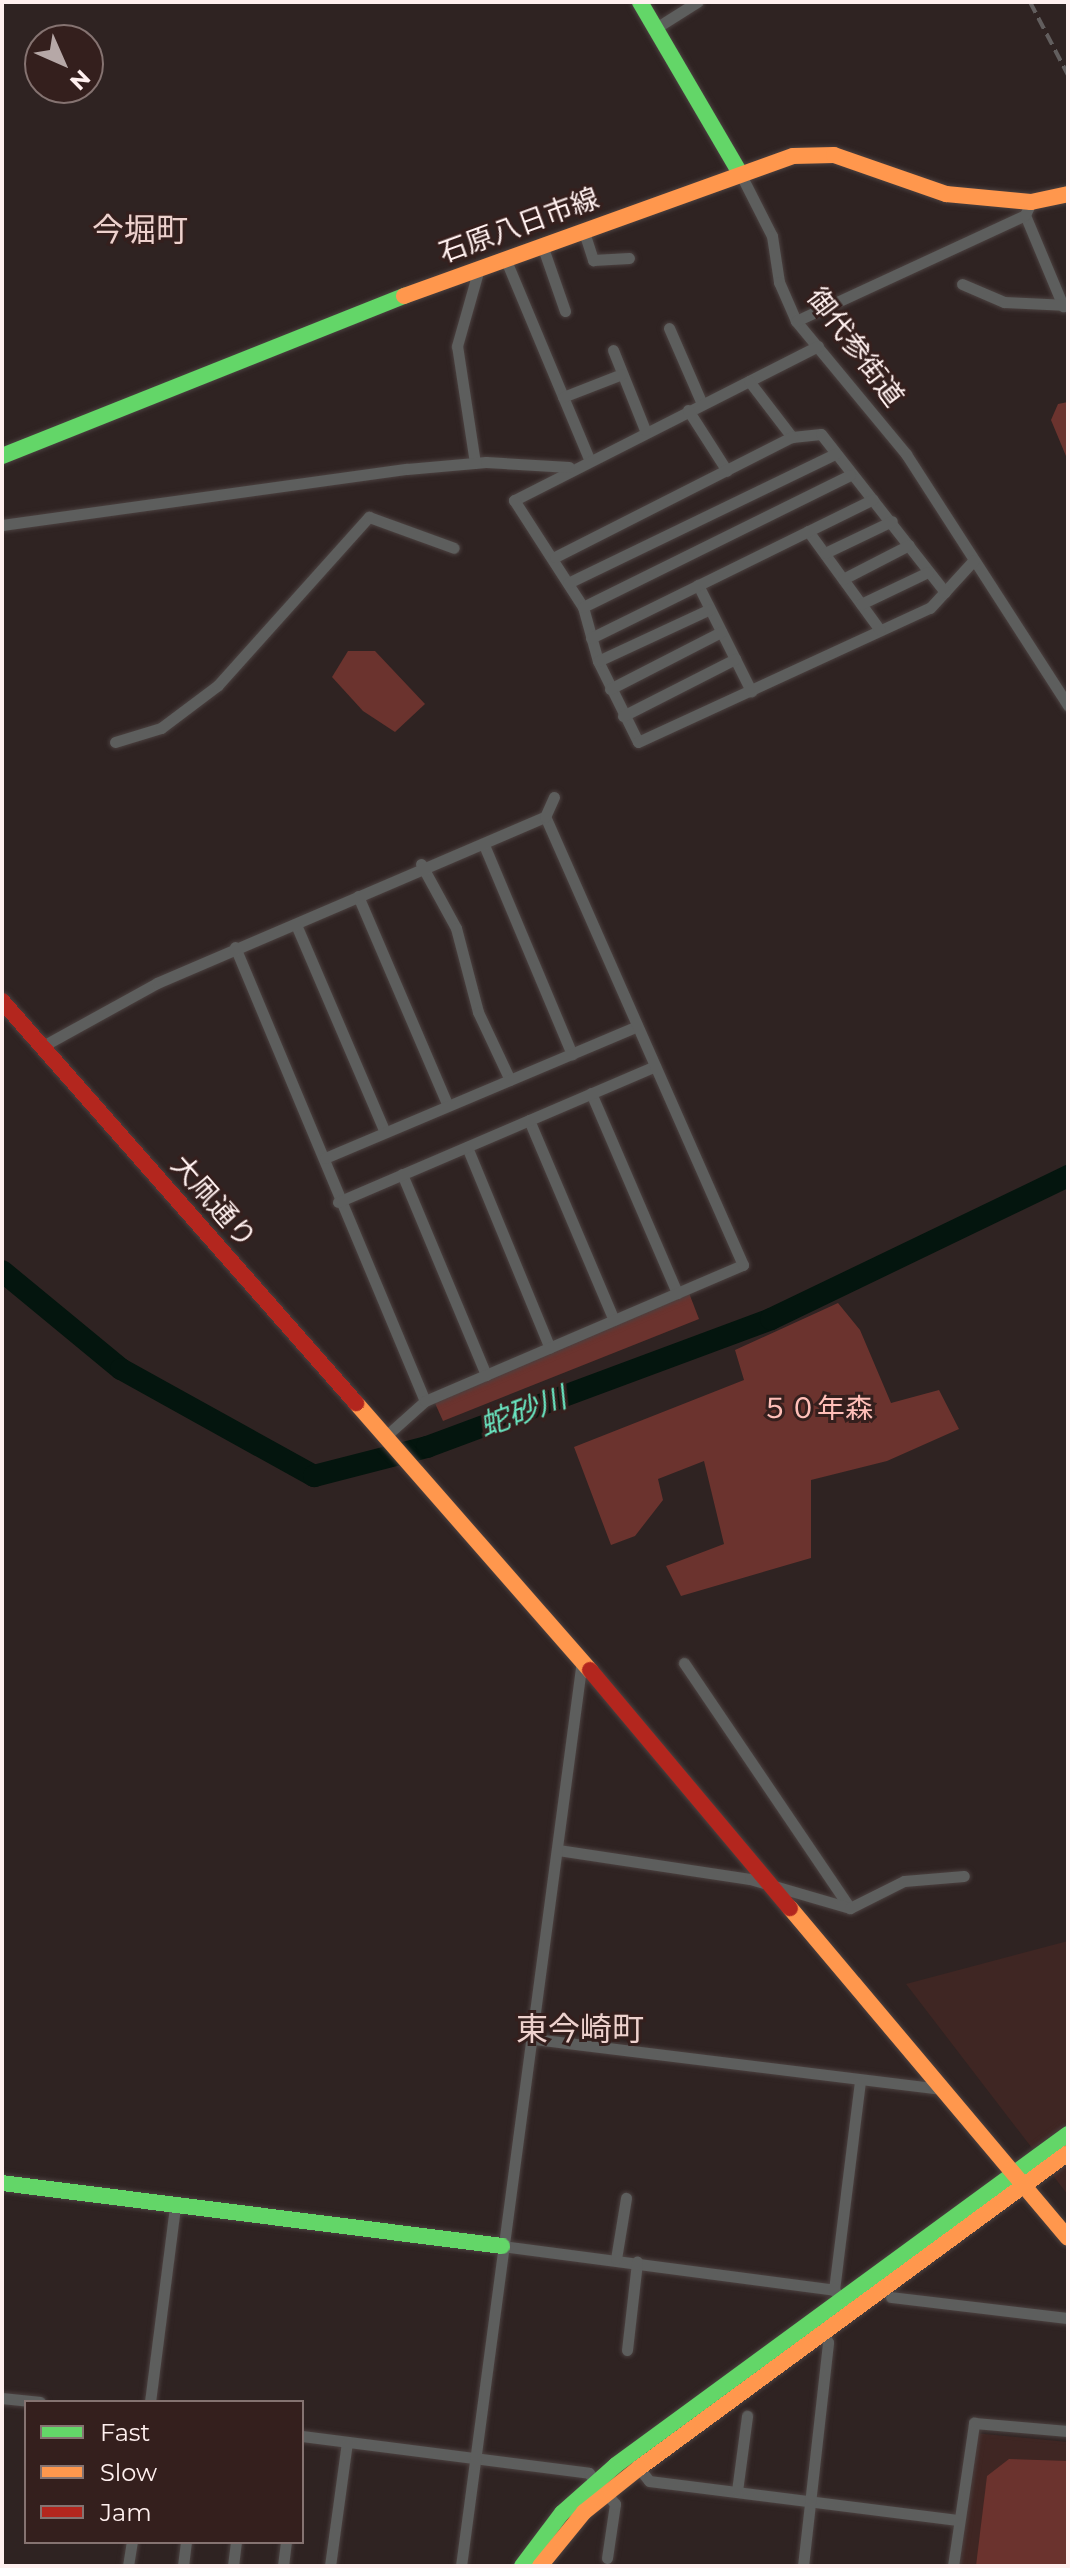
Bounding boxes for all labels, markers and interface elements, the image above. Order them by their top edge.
north arrow [24,24,104,104]
text: N [64,64,96,96]
street label: 石原八日市線 [434,180,604,270]
district label: 今堀町 [92,211,188,249]
street label: 御代参街道 [800,281,912,413]
street label: 大凧通り [165,1148,263,1254]
water label: 蛇砂川 [475,1380,571,1444]
park label: ５０年森 [761,1391,873,1425]
district label: 東今崎町 [516,2010,644,2048]
legend [24,2400,304,2544]
text: Fast [100,2418,150,2447]
text: Slow [100,2458,157,2487]
text: Jam [100,2498,152,2527]

